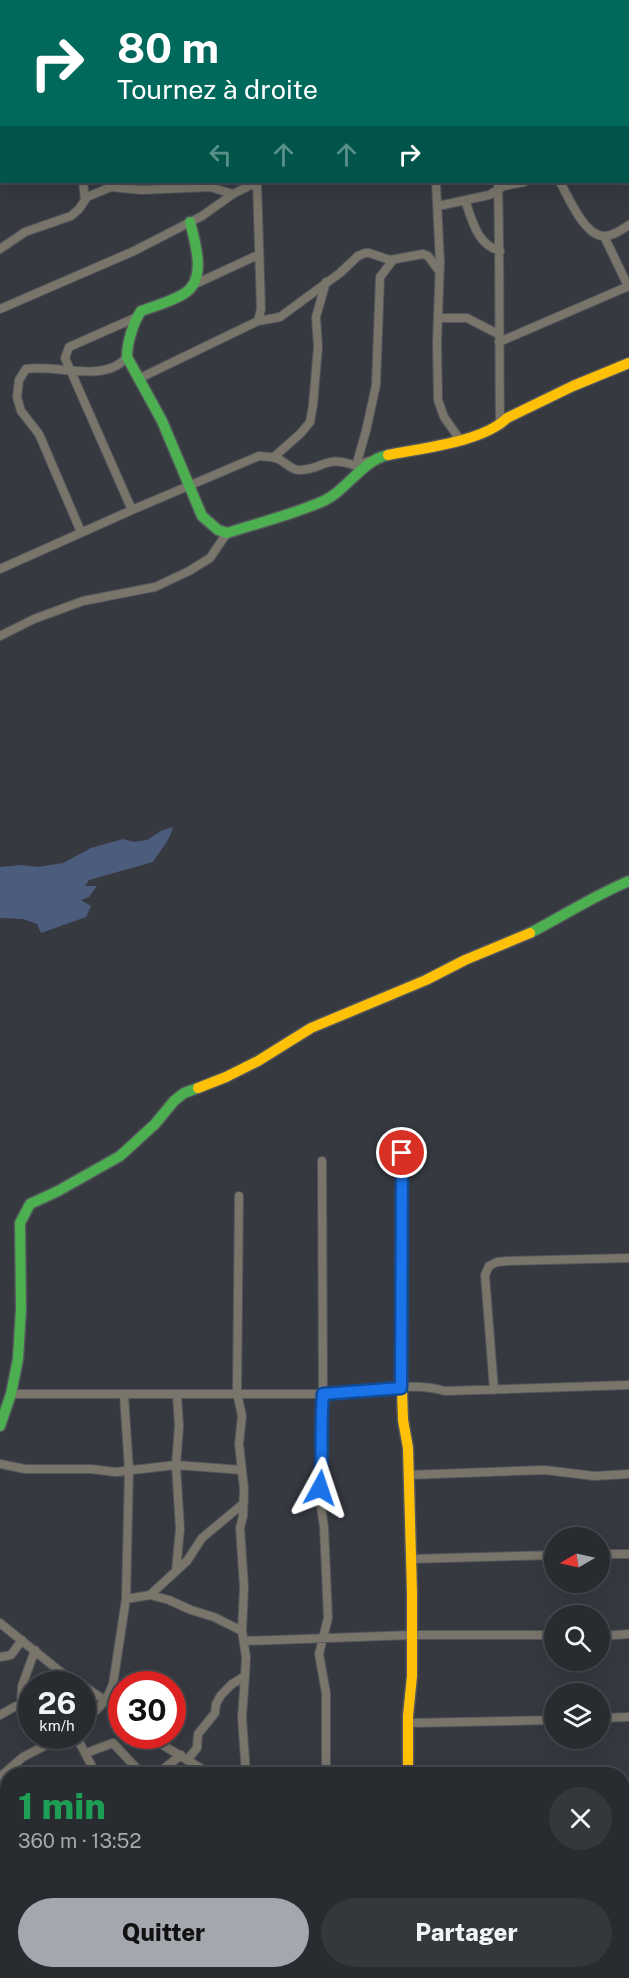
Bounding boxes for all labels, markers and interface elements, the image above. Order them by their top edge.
text: 80 m [117,23,219,72]
icon: right [18,24,96,102]
text: Tournez à droite [117,73,318,105]
icon: left [204,138,237,171]
icon: ahead [267,138,300,171]
icon: ahead [330,138,363,171]
icon: right [393,138,426,171]
pin [376,1127,427,1178]
icon: arrive [385,1136,418,1169]
position arrow [288,1456,352,1520]
north arrow [544,1527,610,1593]
map controls [544,1527,610,1749]
button: search [544,1605,610,1671]
speed limit sign: 30 [108,1671,186,1749]
button: layers [544,1683,610,1749]
text: 26 [38,1685,76,1721]
text: km/h [39,1717,75,1734]
text: 1 min [18,1785,106,1827]
button: close [549,1787,612,1850]
text: 360 m · 13:52 [18,1829,141,1853]
button: Quitter [18,1898,309,1967]
button: Partager [321,1898,612,1967]

